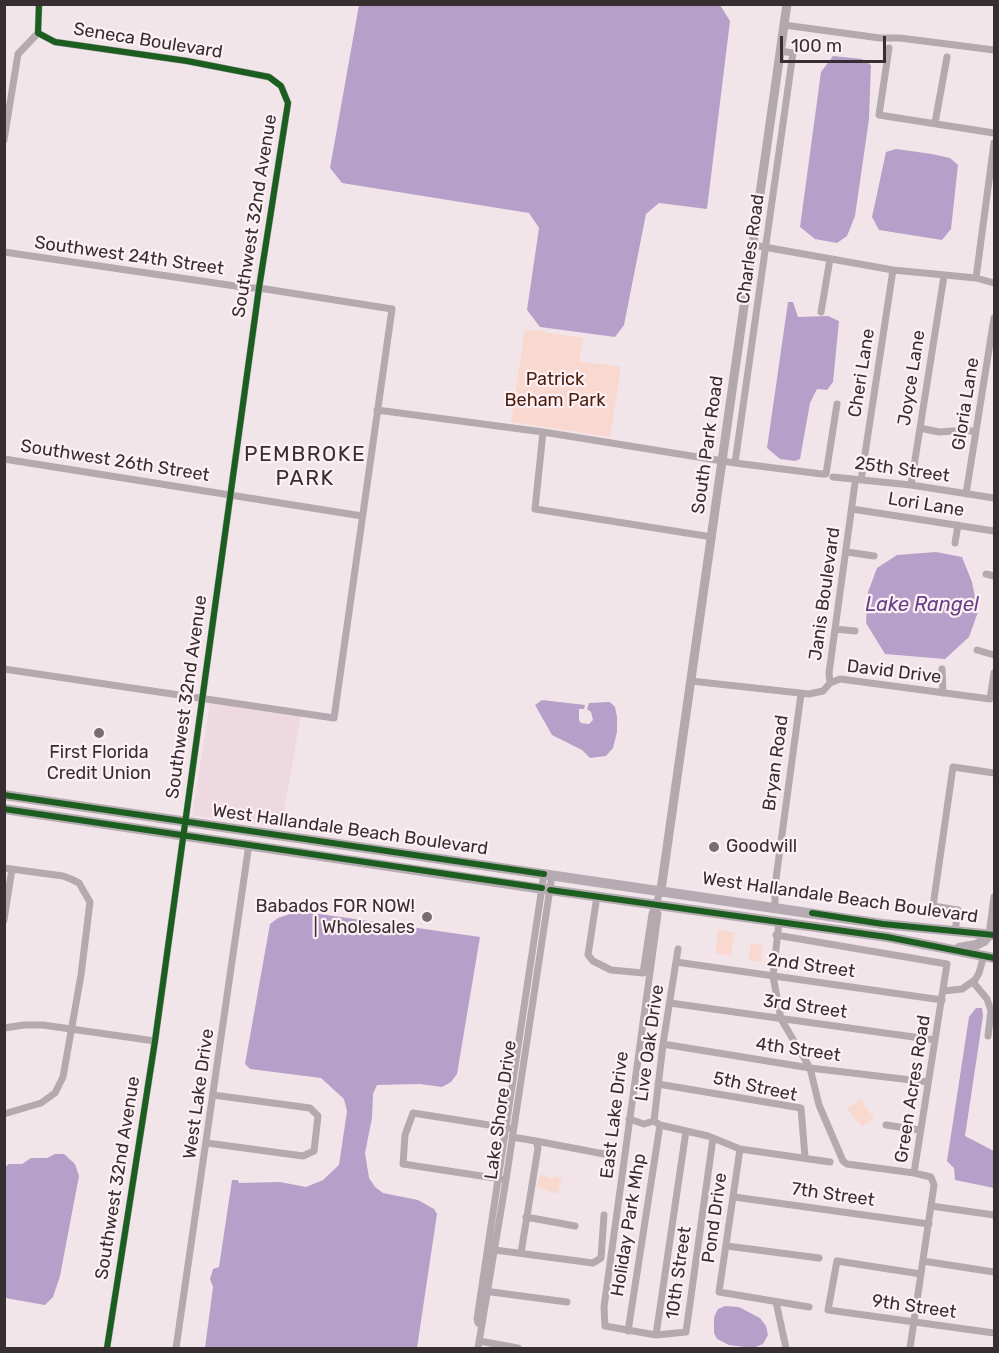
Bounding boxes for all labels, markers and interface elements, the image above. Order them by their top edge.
street label: Seneca Boulevard [72,19,224,63]
scale bar [783,24,890,62]
text: 100 m [791,35,842,57]
street label: Southwest 32nd Avenue [228,113,282,319]
street label: Charles Road [733,193,769,305]
street label: Southwest 24th Street [33,232,225,280]
street label: Cheri Lane [844,327,880,419]
street label: Joyce Lane [894,329,930,427]
street label: Gloria Lane [948,356,984,452]
park label: Patrick Beham Park [505,369,605,412]
street label: South Park Road [688,375,728,515]
street label: Southwest 26th Street [19,435,211,487]
district label: PEMBROKE PARK [244,442,366,492]
street label: 25th Street [853,453,951,487]
street label: Lori Lane [886,488,966,522]
street label: Janis Boulevard [805,526,845,662]
water label: Lake Rangel [865,593,979,617]
street label: Southwest 32nd Avenue [162,594,212,800]
street label: David Drive [846,655,942,689]
street label: Bryan Road [759,714,793,812]
marker: First Florida Credit Union [92,726,106,740]
place label: First Florida Credit Union [47,742,151,784]
street label: West Hallandale Beach Boulevard [211,800,489,860]
place label: Goodwill [726,836,797,858]
marker: Goodwill [707,840,721,854]
street label: West Hallandale Beach Boulevard [701,868,979,928]
place label: Babados FOR NOW! | Wholesales [256,896,415,938]
marker: Babados FOR NOW! | Wholesales [420,910,434,924]
street label: 2nd Street [766,949,856,983]
street label: Live Oak Drive [631,983,669,1103]
street label: 3rd Street [762,990,848,1024]
street label: Green Acres Road [891,1014,935,1164]
street label: West Lake Drive [179,1027,219,1161]
street label: 4th Street [754,1033,842,1067]
street label: Lake Shore Drive [481,1039,521,1181]
street label: East Lake Drive [596,1050,634,1180]
street label: 5th Street [711,1068,799,1106]
street label: Southwest 32nd Avenue [91,1075,145,1281]
street label: Holiday Park Mhp [607,1152,651,1298]
street label: Pond Drive [698,1171,732,1265]
street label: 7th Street [790,1178,876,1212]
street label: 10th Street [662,1225,696,1321]
street label: 9th Street [870,1290,958,1324]

